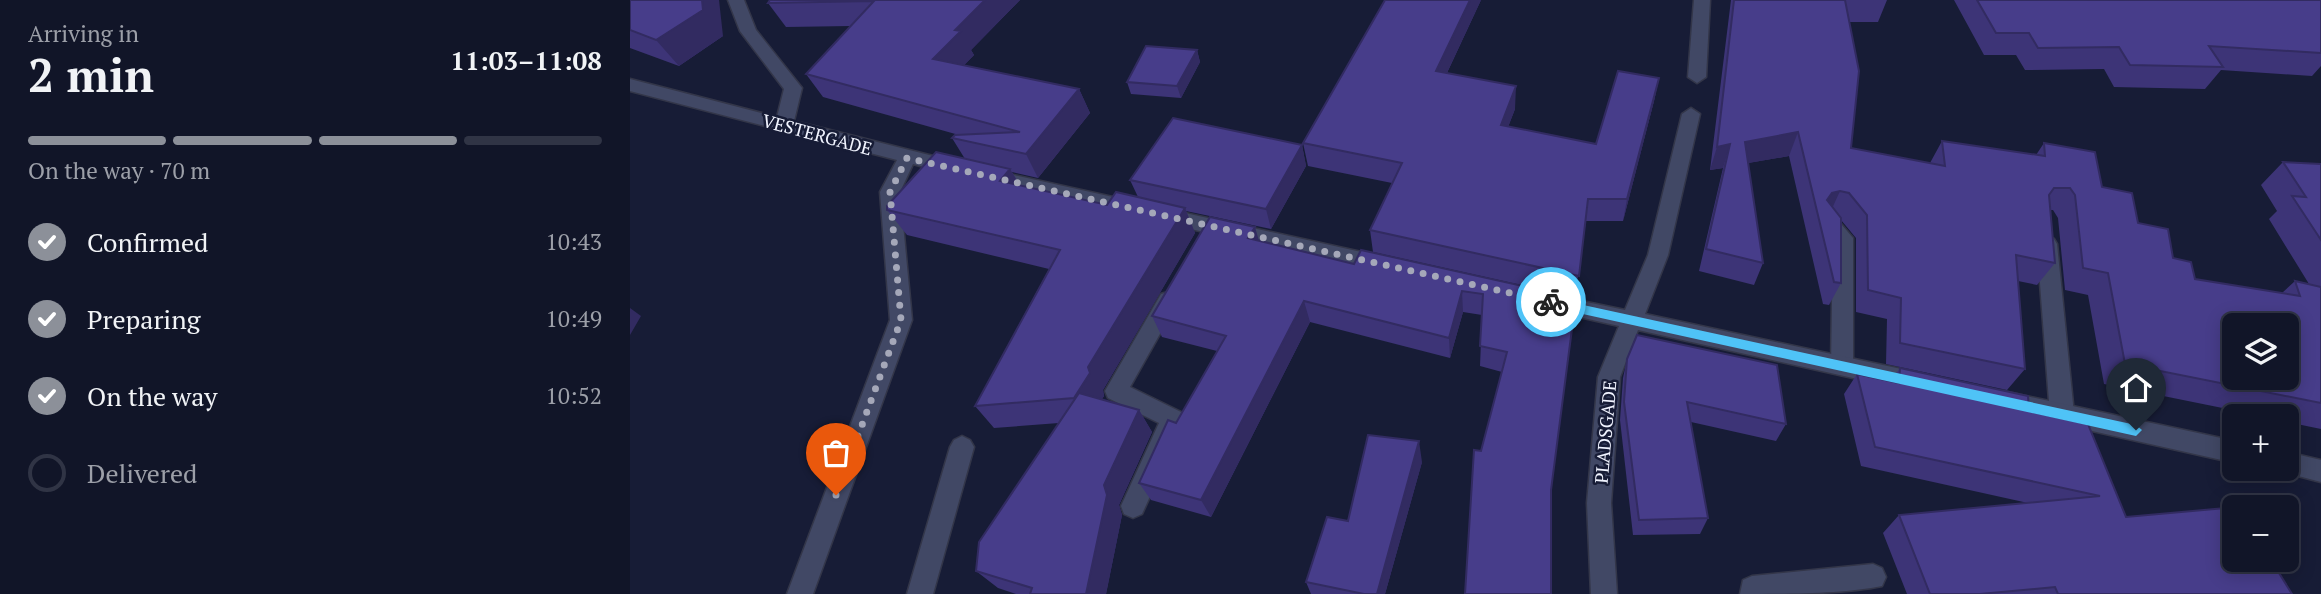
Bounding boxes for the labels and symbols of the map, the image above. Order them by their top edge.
street label: VESTERGADE [760,108,875,160]
courier [1516,267,1586,337]
pin [2106,358,2166,430]
street label: PLADSGADE [1589,379,1621,484]
pin [806,423,866,495]

